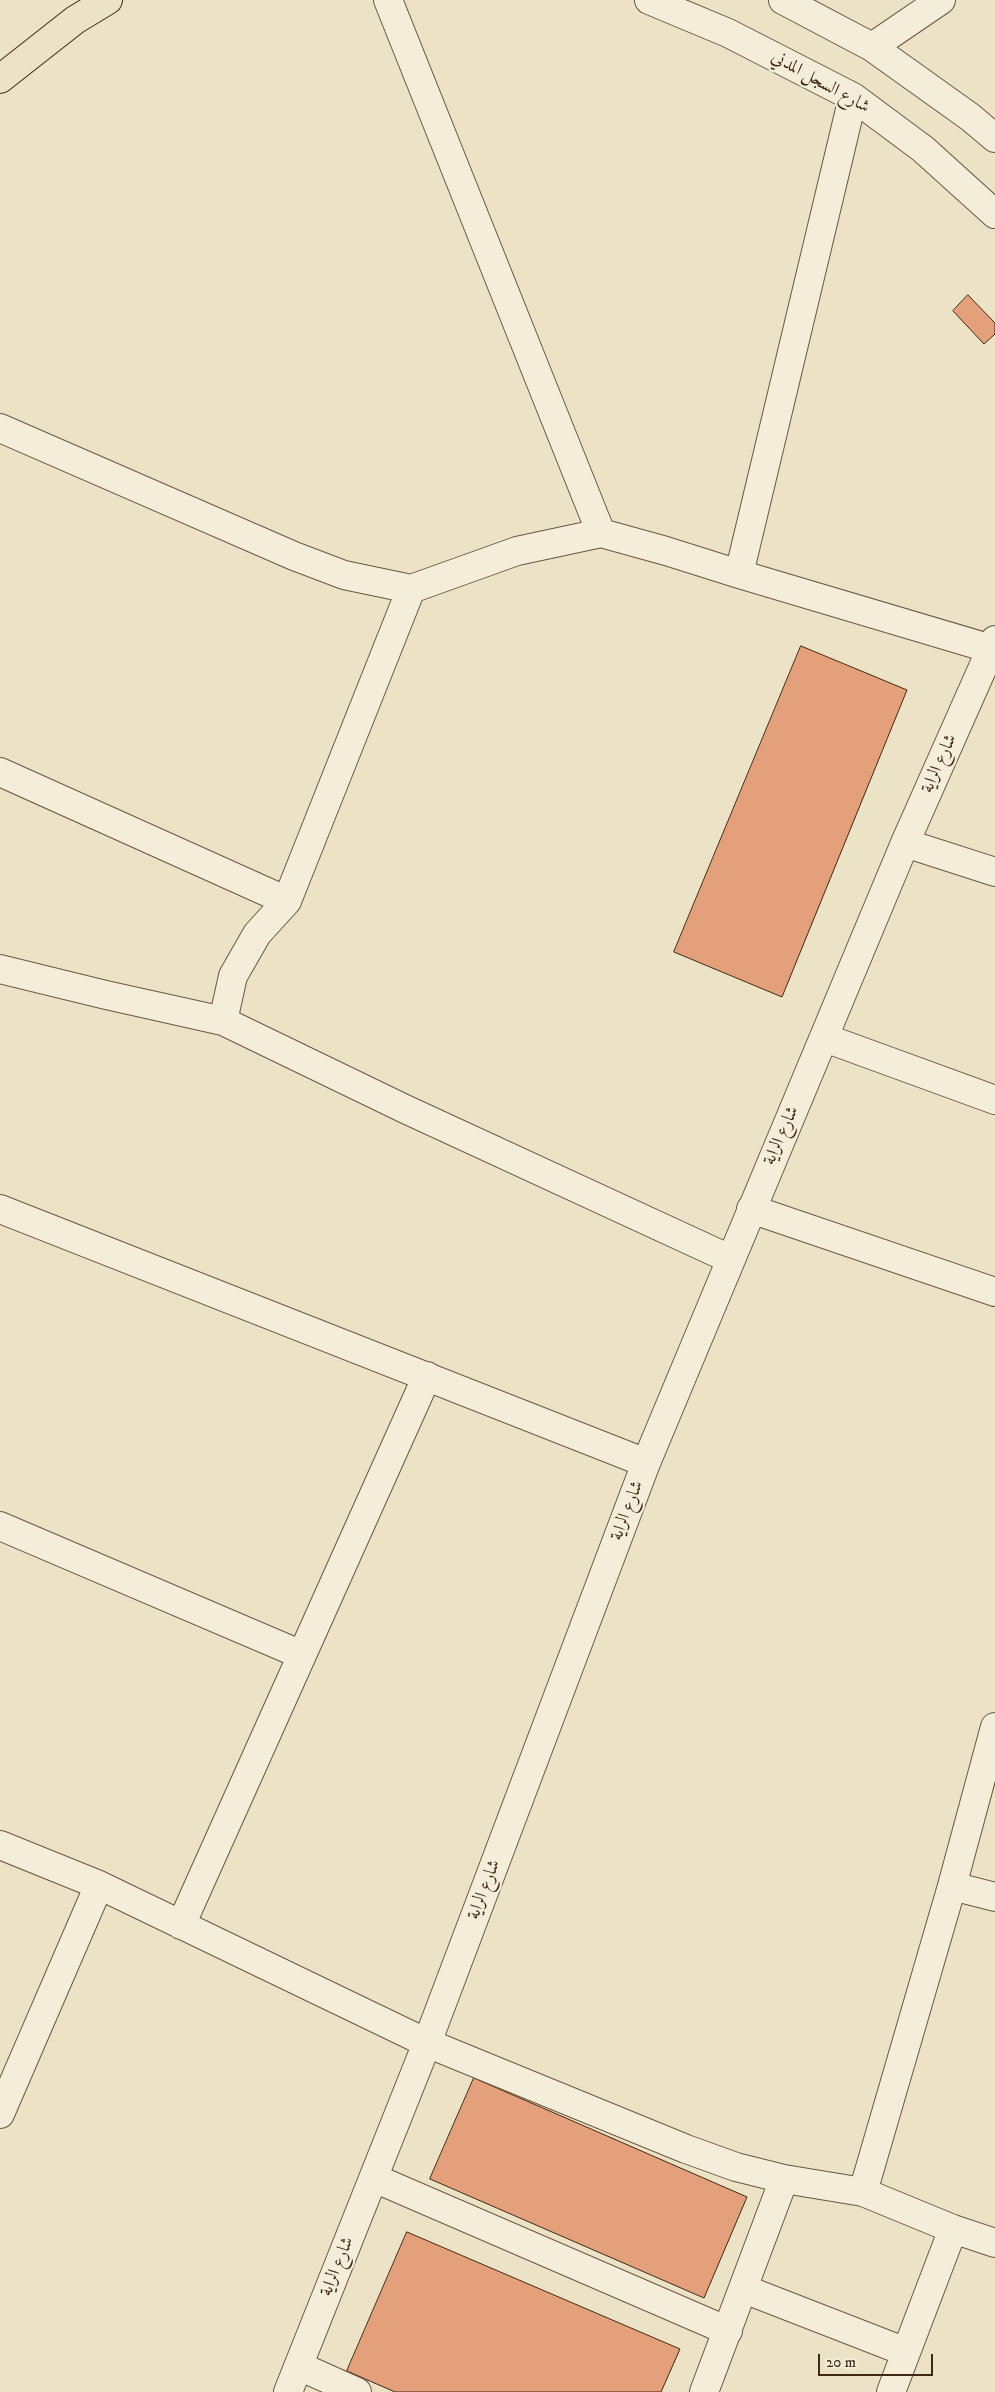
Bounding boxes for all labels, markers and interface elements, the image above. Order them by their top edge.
street label: شارع السجل المدني [767,47,873,119]
street label: شارع الراية [917,731,963,797]
street label: شارع الراية [759,1103,805,1169]
street label: شارع الراية [607,1478,649,1544]
street label: شارع الراية [464,1857,506,1923]
street label: شارع الراية [316,2234,360,2300]
scale bar [820,2344,935,2376]
text: 20 m [826,2353,856,2372]

